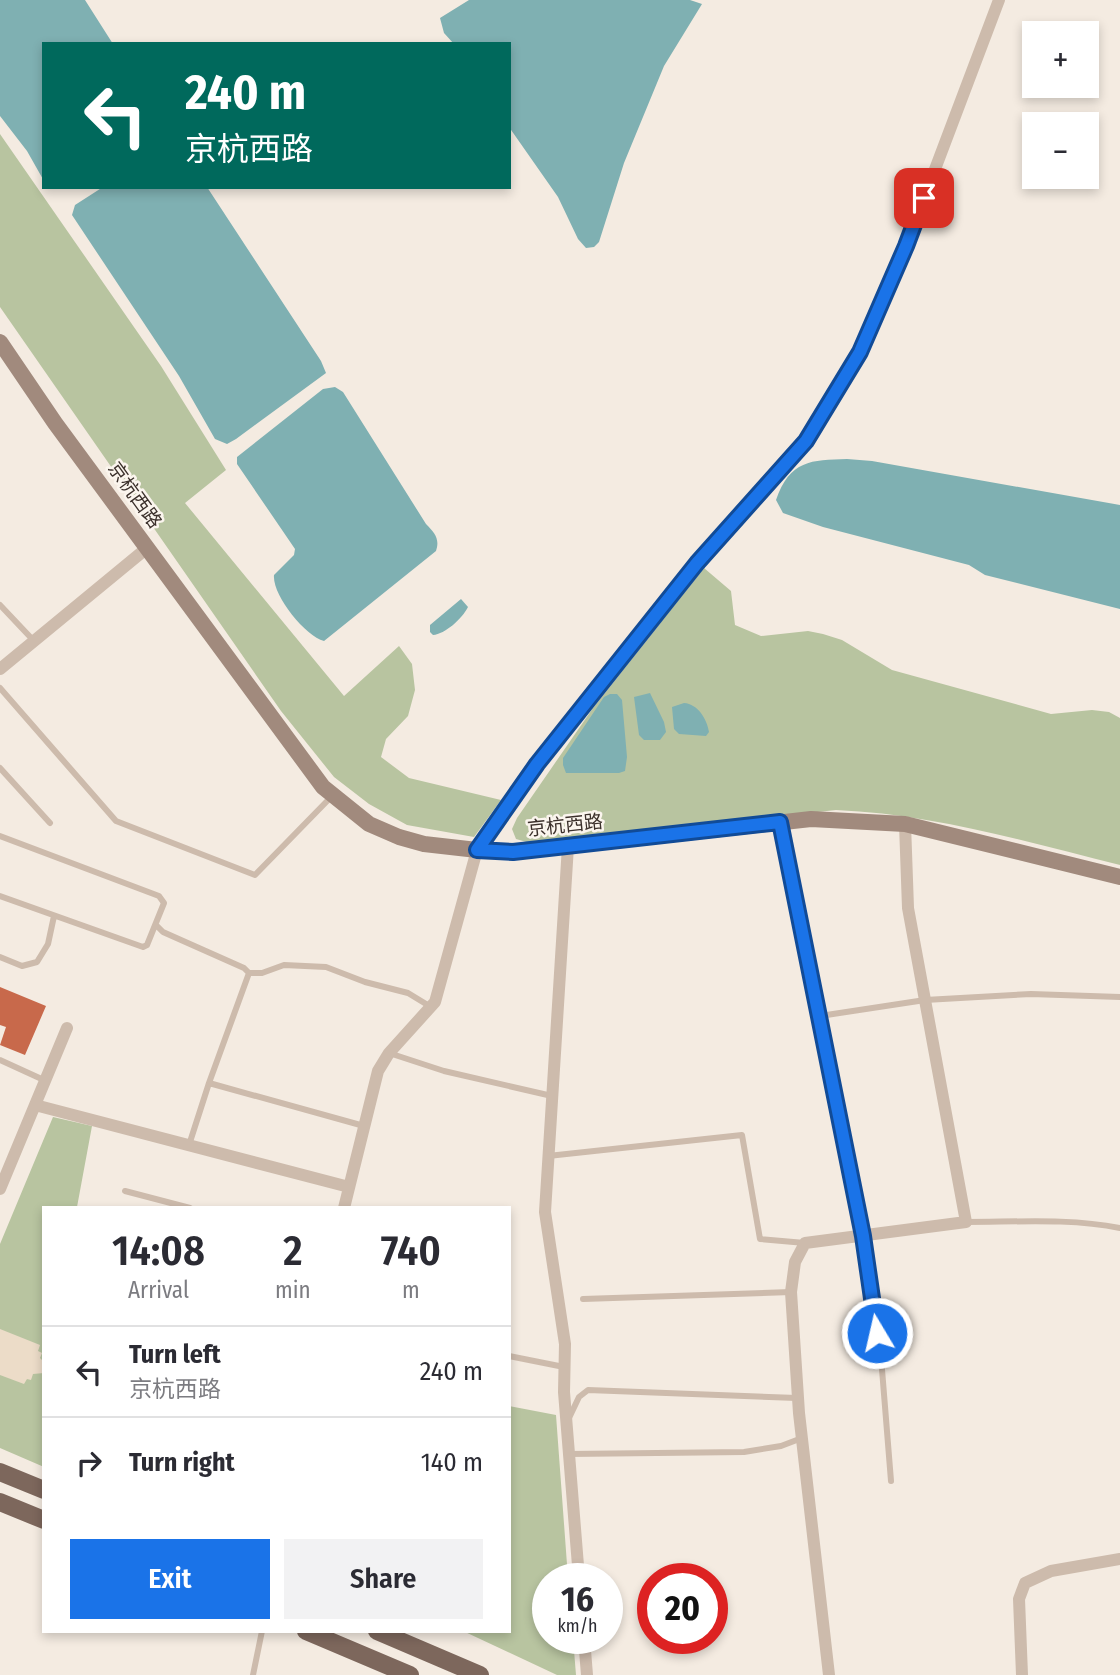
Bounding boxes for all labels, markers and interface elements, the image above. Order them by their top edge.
map controls [1022,21,1099,189]
button: + [1022,21,1099,98]
text: 240 m [185,63,306,122]
icon: left [70,70,161,161]
button: − [1022,112,1099,189]
text: 京杭西路 [185,130,313,168]
pin [894,168,954,228]
icon: arrive [905,179,943,217]
street label: 京杭西路 [103,457,167,533]
street label: 京杭西路 [526,810,604,840]
text: 14:08 [112,1226,205,1276]
text: 2 [283,1226,302,1276]
text: 740 [381,1226,441,1276]
text: Arrival [128,1276,189,1304]
text: min [275,1276,311,1304]
text: m [402,1276,420,1304]
position arrow [840,1296,914,1370]
text: Turn left [129,1339,221,1370]
icon: left [70,1353,108,1391]
text: 240 m [420,1356,483,1387]
text: 京杭西路 [129,1375,221,1403]
icon: right [70,1444,108,1482]
text: Turn right [129,1447,235,1478]
text: 140 m [421,1447,483,1478]
button: Exit [70,1539,270,1619]
button: Share [284,1539,483,1619]
speed limit sign: 20 [637,1563,728,1654]
text: 16 [561,1578,594,1620]
text: km/h [557,1615,598,1637]

